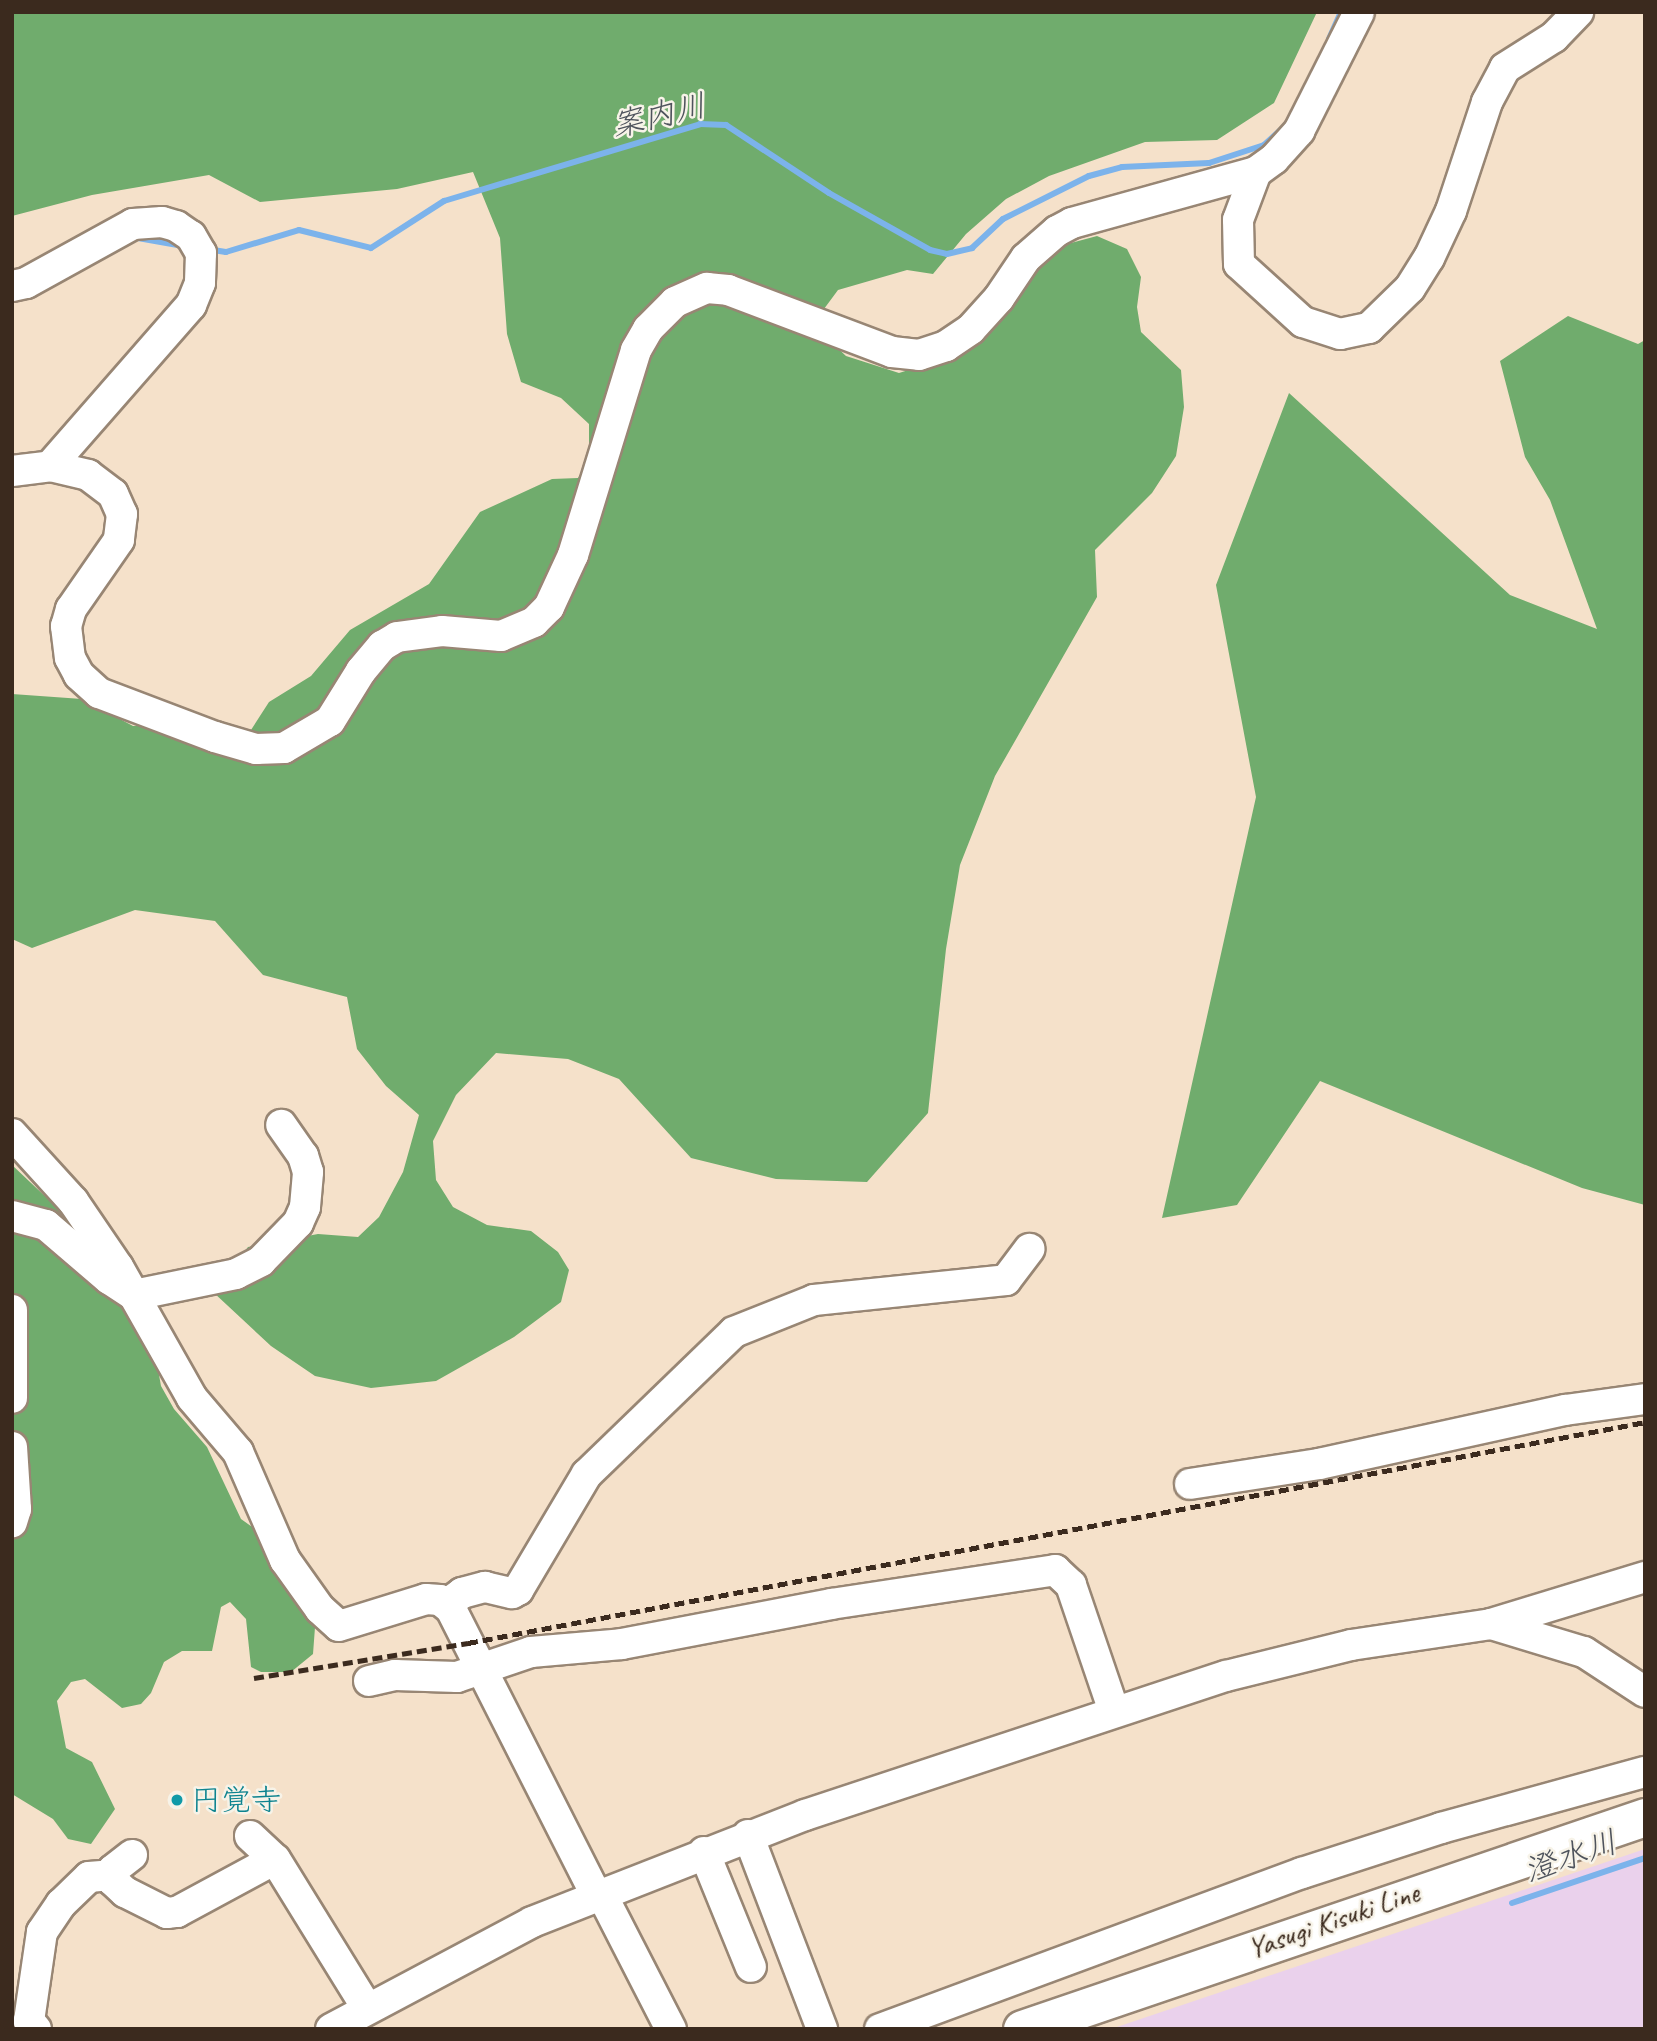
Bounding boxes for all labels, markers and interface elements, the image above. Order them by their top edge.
water label: 案内川 [608,86,710,146]
place label: 円覚寺 [191,1782,281,1818]
marker: 円覚寺 [169,1792,185,1808]
water label: 澄水川 [1519,1823,1623,1891]
street label: Yasugi Kisuki Line [1243,1874,1423,1966]

